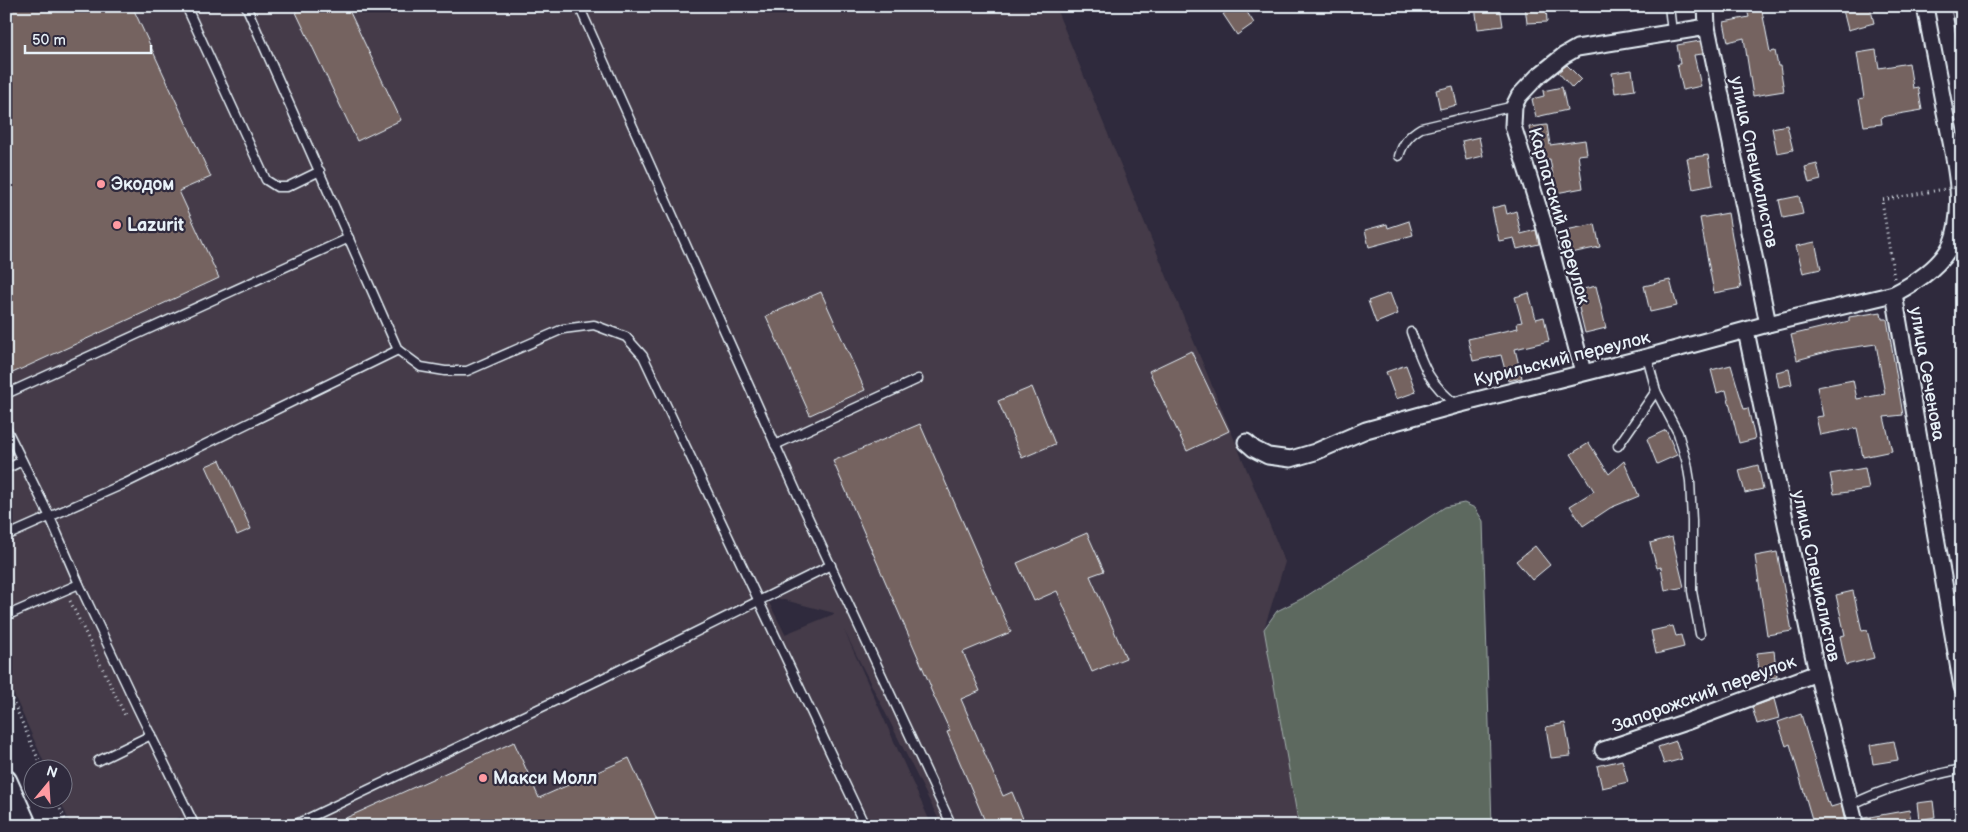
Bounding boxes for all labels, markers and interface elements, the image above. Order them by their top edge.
scale bar [25,22,151,54]
text: 50 m [32,31,66,50]
street label: улица Специалистов [1726,74,1783,250]
street label: Карпатский переулок [1524,125,1594,307]
place label: Экодом [111,174,174,195]
marker: Экодом [95,178,107,190]
place label: Lazurit [127,215,184,236]
marker: Lazurit [111,219,123,231]
street label: улица Сеченова [1905,305,1949,443]
street label: Курильский переулок [1472,327,1653,391]
street label: улица Специалистов [1788,488,1845,664]
street label: Запорожский переулок [1609,651,1799,737]
north arrow [22,760,72,810]
text: N [44,762,59,782]
place label: Макси Молл [493,768,597,789]
marker: Макси Молл [477,772,489,784]

